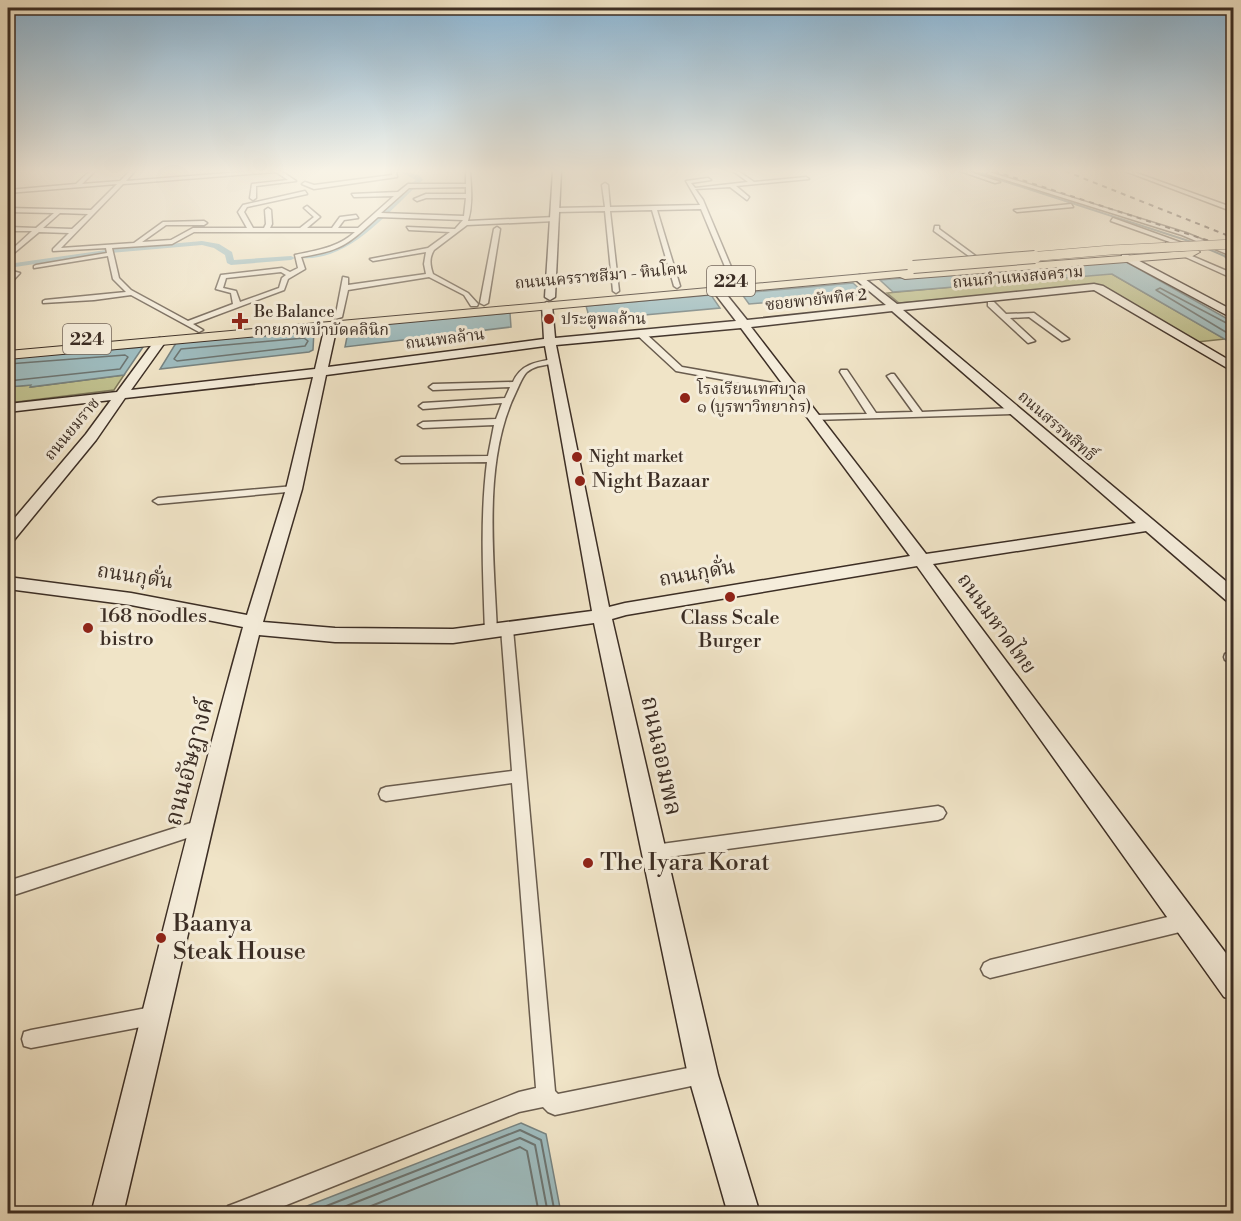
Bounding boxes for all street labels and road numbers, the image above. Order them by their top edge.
street label: ถนนนครราชสีมา - หินโคน [514,258,688,294]
street label: ถนนกำแหงสงคราม [952,261,1084,293]
road number: 224 [707,266,755,296]
street label: ซอยพายัพทิศ 2 [764,285,868,315]
road number: 224 [63,324,111,354]
street label: ถนนพลล้าน [404,324,486,354]
street label: ถนนสรรพสิทธิ์ [1014,385,1103,467]
street label: ถนนยมราช [40,393,104,465]
street label: ถนนกุดั่น [656,551,737,593]
street label: ถนนกุดั่น [95,555,176,595]
street label: ถนนมหาดไทย [951,567,1043,679]
street label: ถนนจอมพล [634,693,688,819]
street label: ถนนอัษฎางค์ [157,694,221,829]

